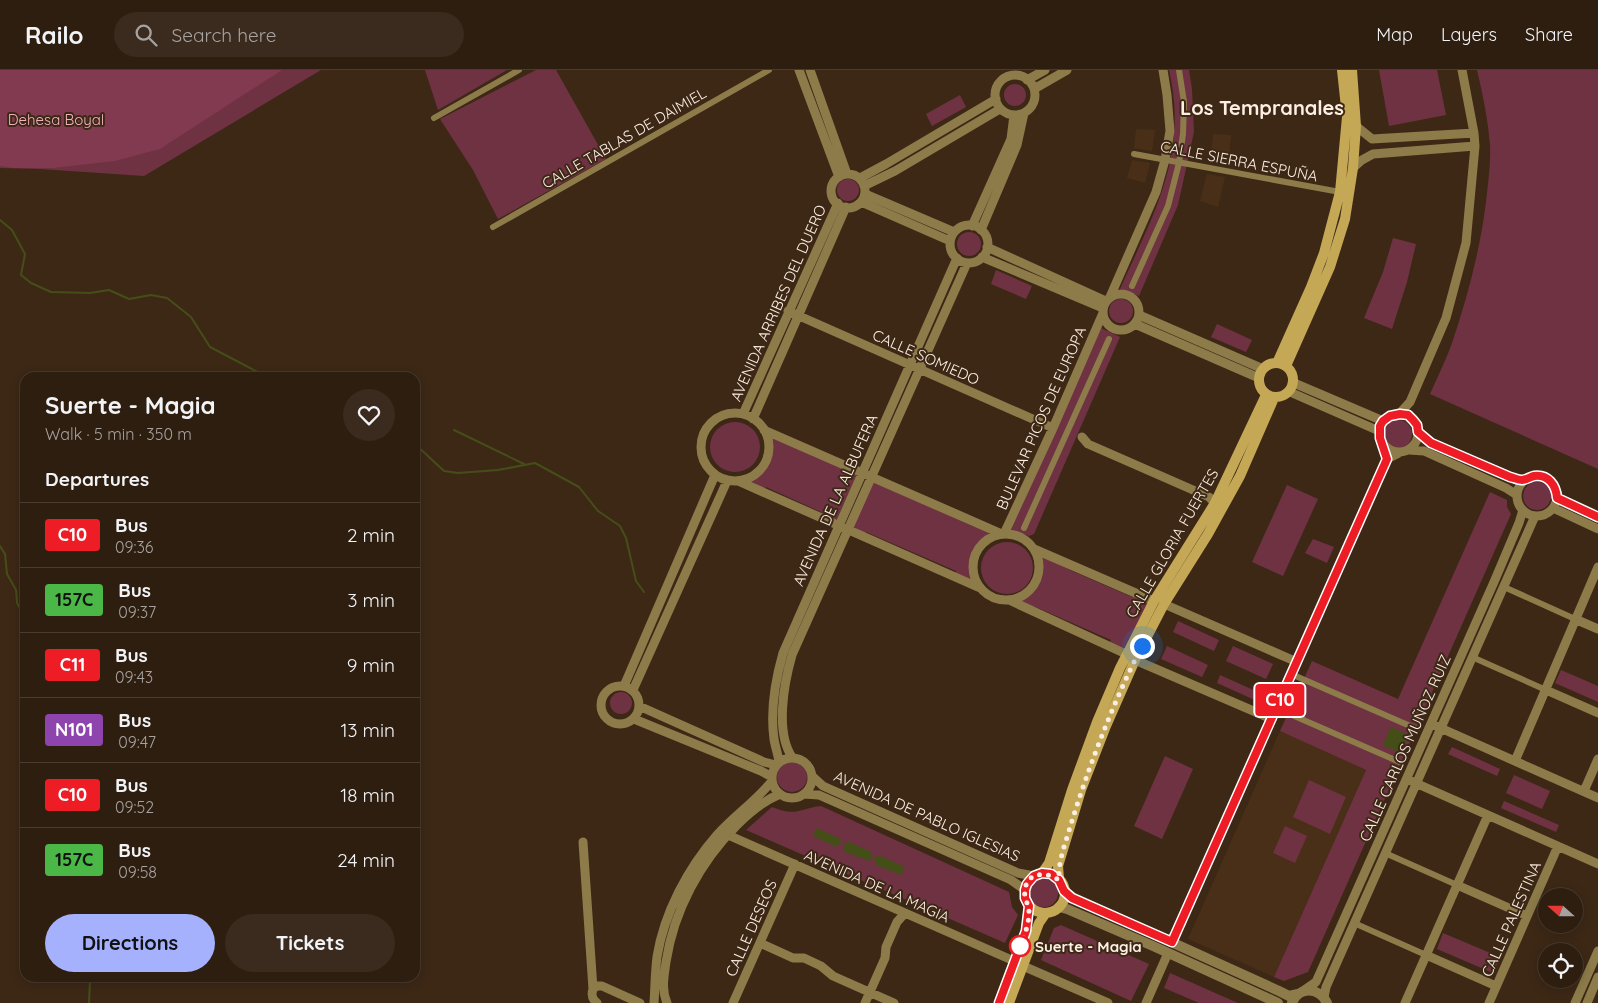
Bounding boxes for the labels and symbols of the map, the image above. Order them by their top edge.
street label: CALLE TABLAS DE DAIMIEL [539,83,709,193]
district label: Los Tempranales [1180,95,1344,120]
park label: Dehesa Boyal [8,110,104,129]
street label: CALLE SIERRA ESPUÑA [1159,136,1320,186]
street label: AVENIDA ARRIBES DEL DUERO [726,202,830,404]
street label: BULEVAR PICOS DE EUROPA [992,323,1090,513]
street label: CALLE SOMIEDO [870,325,982,389]
street label: AVENIDA DE LA ALBUFERA [788,411,882,589]
street label: CALLE GLORIA FUERTES [1122,465,1222,621]
your location [1130,634,1155,659]
street label: CALLE CARLOS MUÑOZ RUIZ [1355,652,1455,844]
line badge: C10 [1251,684,1309,716]
street label: AVENIDA DE PABLO IGLESIAS [831,766,1023,866]
street label: AVENIDA DE LA MAGIA [801,845,953,927]
street label: CALLE PALESTINA [1477,858,1545,980]
street label: CALLE DESEOS [721,877,781,979]
north arrow [1538,888,1582,932]
marker: Suerte - Magia [1009,935,1031,957]
place label: Suerte - Magia [1035,937,1142,956]

